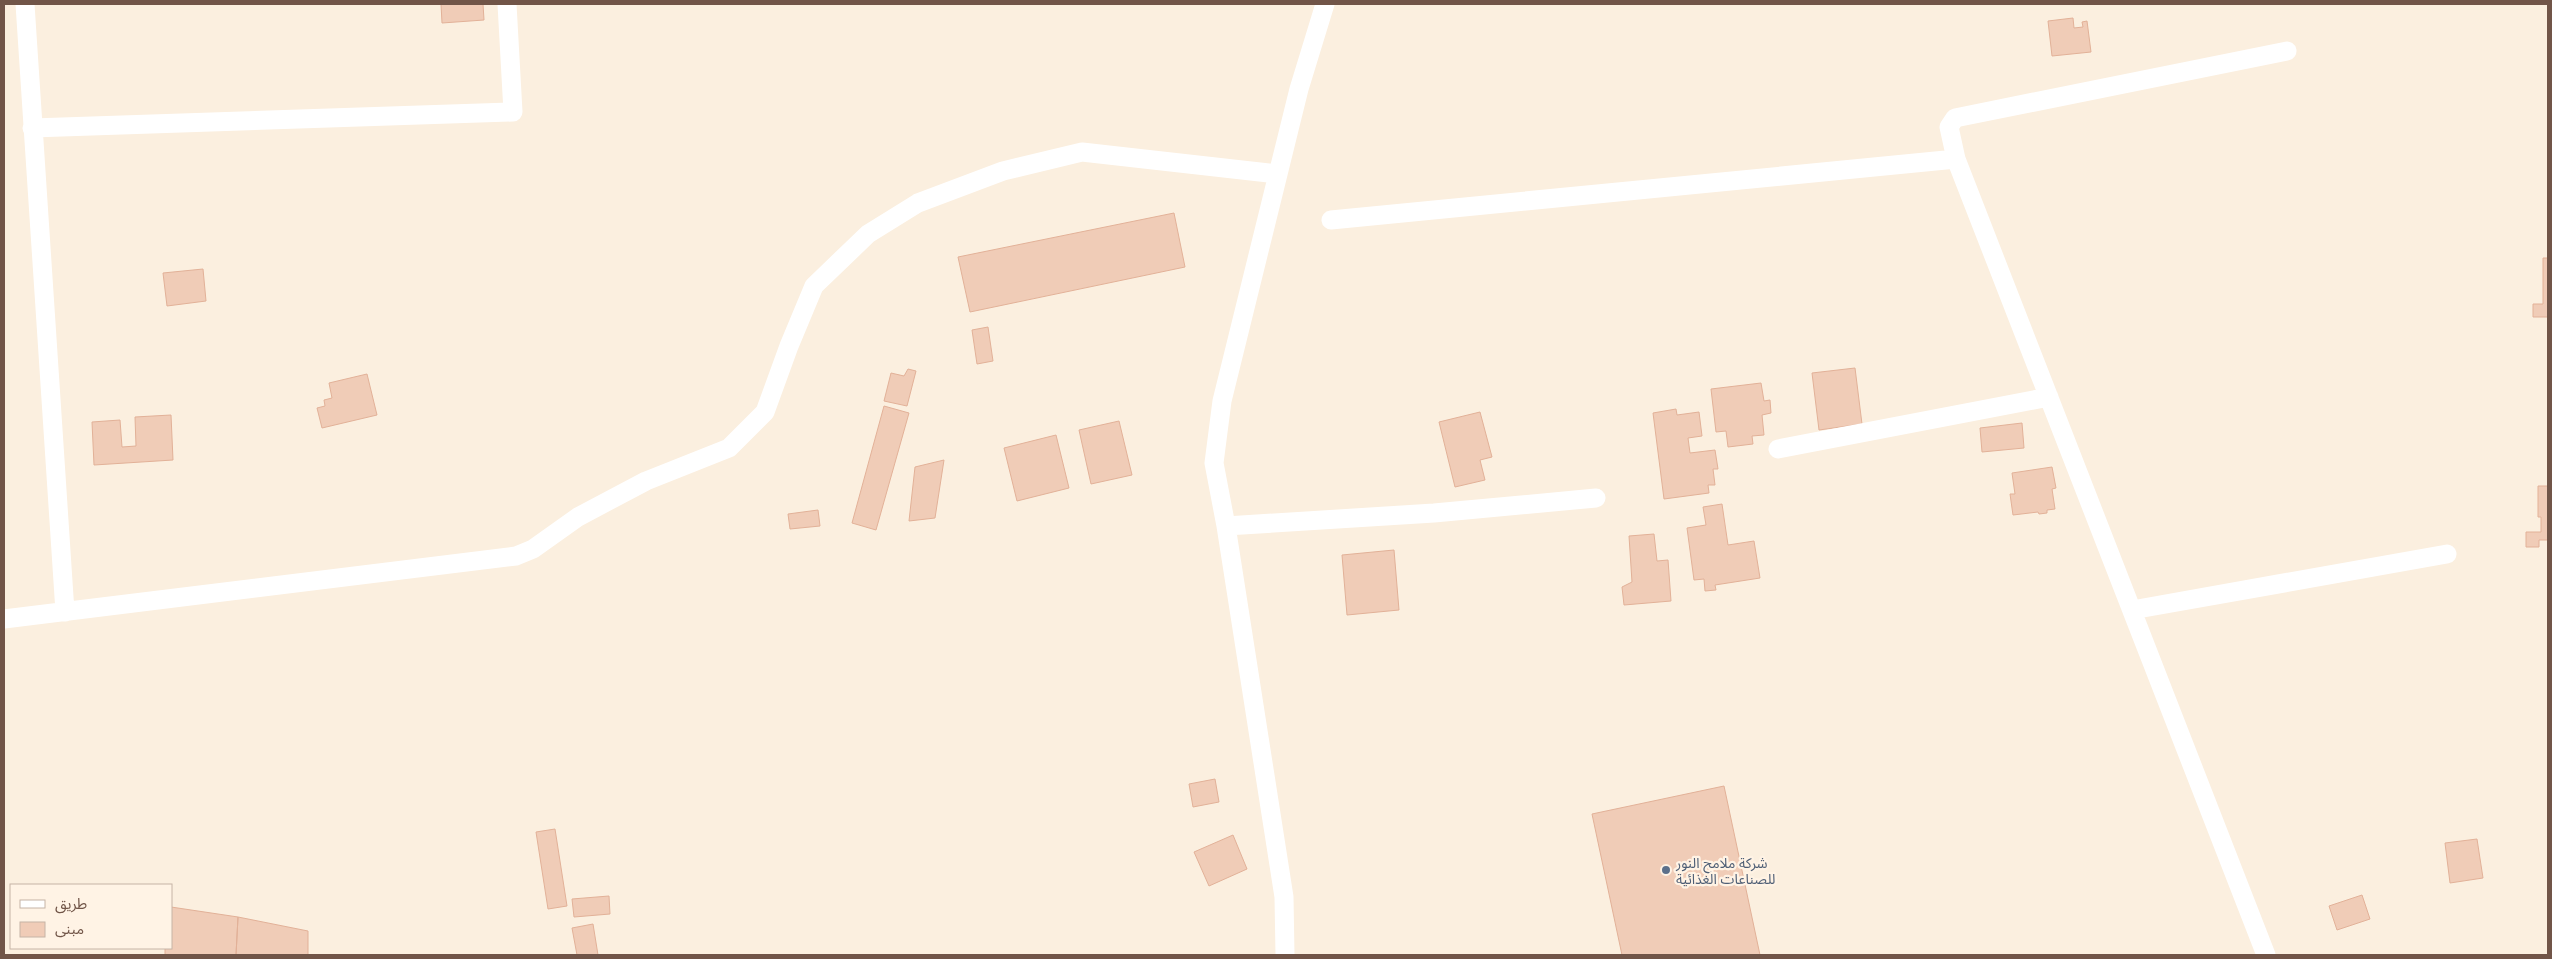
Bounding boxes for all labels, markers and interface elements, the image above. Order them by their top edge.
place label: شركة ملامح النور للصناعات الغذائية [1675,853,1776,888]
marker: شركة ملامح النور للصناعات الغذائية [1660,864,1672,876]
legend [10,884,172,949]
text: طريق [55,893,87,914]
text: مبنى [55,918,84,938]

